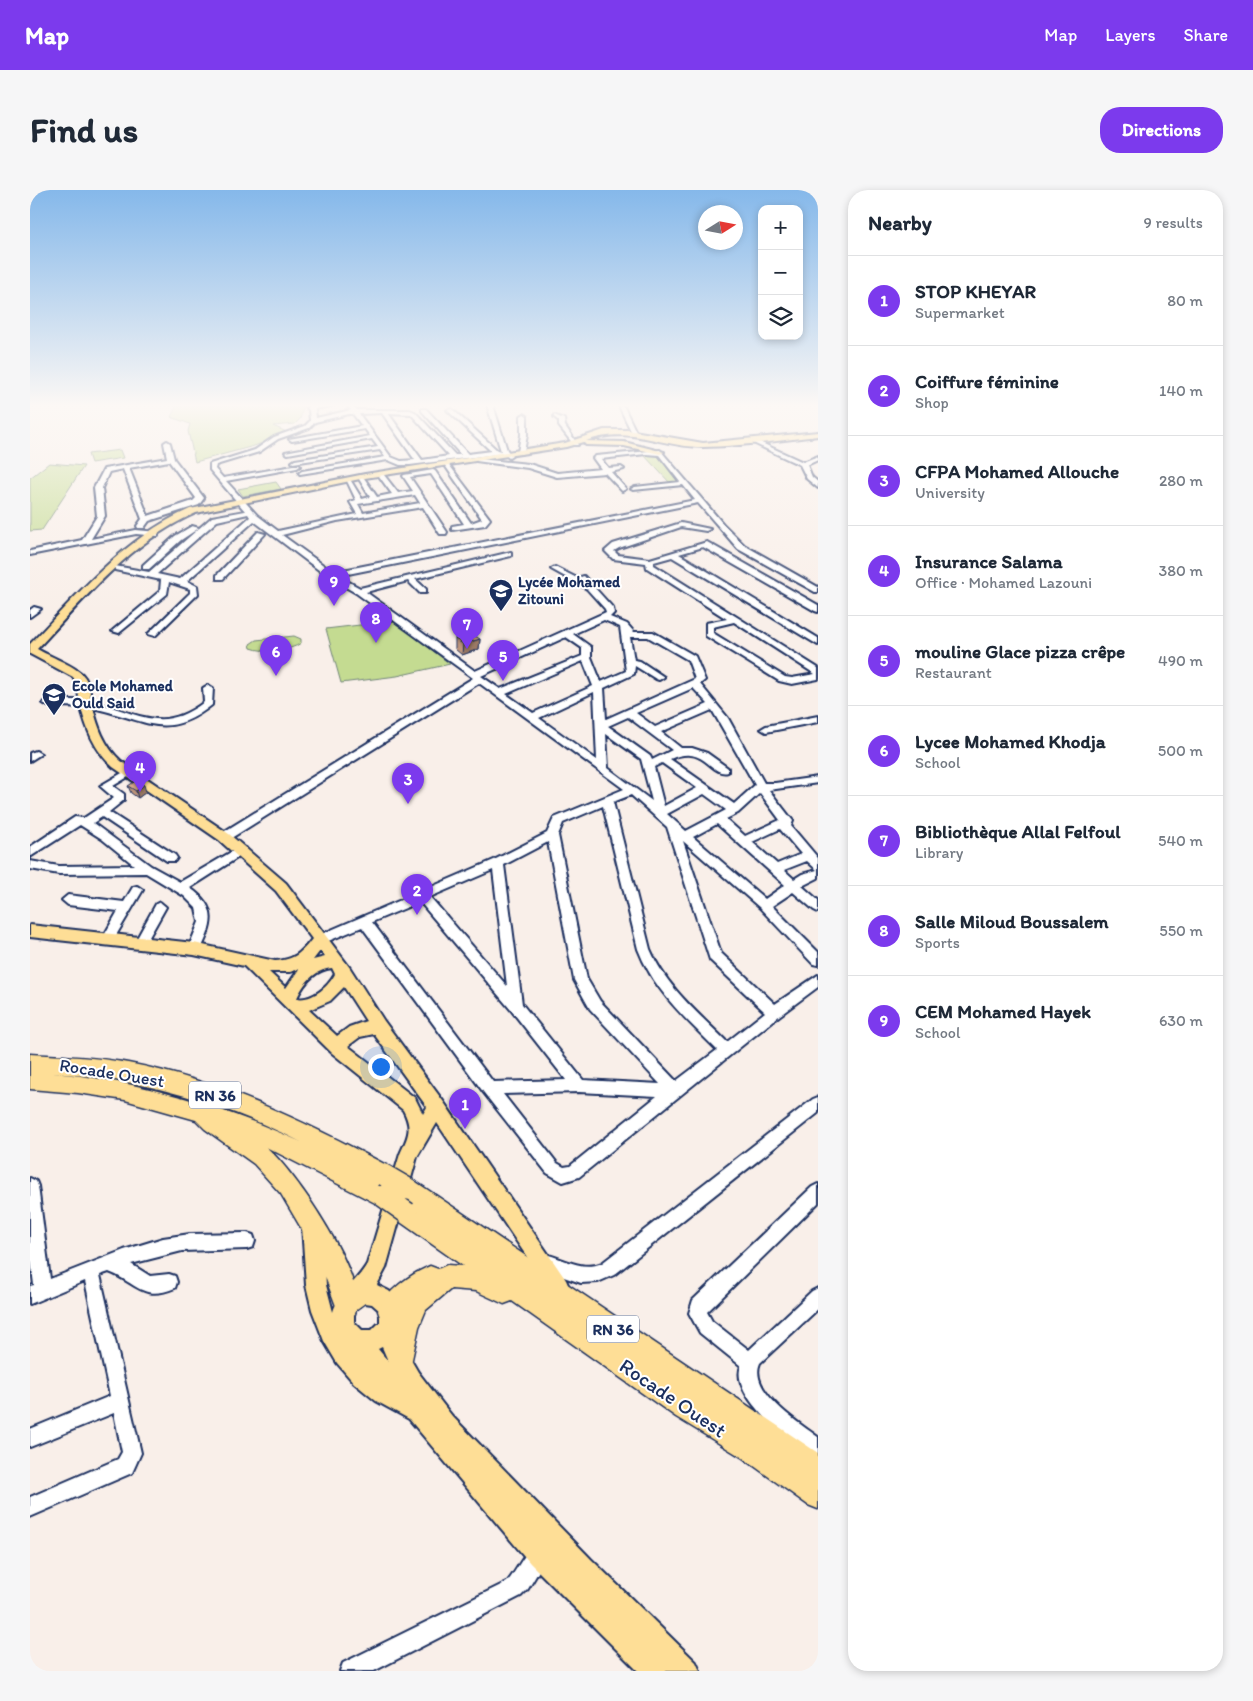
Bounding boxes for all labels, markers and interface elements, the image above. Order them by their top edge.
text: Map [25,21,69,50]
text: Map [1044,24,1077,46]
text: Layers [1105,24,1155,46]
text: Share [1183,24,1228,46]
button: Directions [1100,107,1223,153]
text: Find us [30,109,138,151]
north arrow [698,205,743,250]
map controls [758,205,803,340]
button: + [758,205,803,250]
text: Nearby [868,210,932,235]
text: 9 results [1144,213,1203,232]
button: − [758,250,803,295]
text: STOP KHEYAR [915,280,1036,303]
text: 1 [880,291,888,310]
text: 80 m [1167,291,1203,310]
button: layers [758,295,803,340]
text: Supermarket [915,303,1005,322]
text: Coiffure féminine [915,370,1059,393]
text: 2 [880,381,888,400]
text: 140 m [1159,381,1203,400]
text: Shop [915,393,949,412]
text: CFPA Mohamed Allouche [915,460,1119,483]
text: 3 [880,471,888,490]
text: 280 m [1159,471,1203,490]
text: University [915,483,985,502]
text: Insurance Salama [915,550,1063,573]
text: 4 [879,561,889,580]
text: 380 m [1159,561,1203,580]
pin: 9 [318,565,350,606]
place label: Lycée Mohamed Zitouni [518,573,621,608]
text: Office · Mohamed Lazouni [915,573,1092,592]
school or university icon: Lycée Mohamed Zitouni [488,578,514,612]
pin: 8 [360,602,392,643]
pin: 7 [451,608,483,649]
pin: 6 [260,635,292,676]
pin: 5 [487,640,519,681]
text: mouline Glace pizza crêpe [915,640,1125,663]
text: 5 [880,651,888,670]
text: 490 m [1158,651,1203,670]
text: Restaurant [915,663,992,682]
place label: Ecole Mohamed Ould Said [72,677,174,712]
school or university icon: Ecole Mohamed Ould Said [41,682,67,716]
text: Lycee Mohamed Khodja [915,730,1106,753]
text: 6 [880,741,888,760]
text: 500 m [1158,741,1203,760]
pin: 4 [124,751,156,792]
text: School [915,753,961,772]
pin: 3 [392,763,424,804]
text: Bibliothèque Allal Felfoul [915,820,1121,843]
text: 7 [880,831,888,850]
text: 540 m [1158,831,1203,850]
text: Library [915,843,963,862]
pin: 2 [401,874,433,915]
text: Salle Miloud Boussalem [915,910,1109,933]
text: 8 [880,921,888,940]
text: 550 m [1159,921,1203,940]
text: Sports [915,933,960,952]
text: CEM Mohamed Hayek [915,1000,1091,1023]
text: 9 [880,1011,888,1030]
text: 630 m [1159,1011,1203,1030]
text: School [915,1023,961,1042]
street label: Rocade Ouest [58,1054,166,1092]
your location [368,1054,394,1080]
road number: RN 36 [189,1082,241,1108]
pin: 1 [449,1088,481,1129]
road number: RN 36 [587,1316,639,1342]
street label: Rocade Ouest [615,1353,732,1443]

